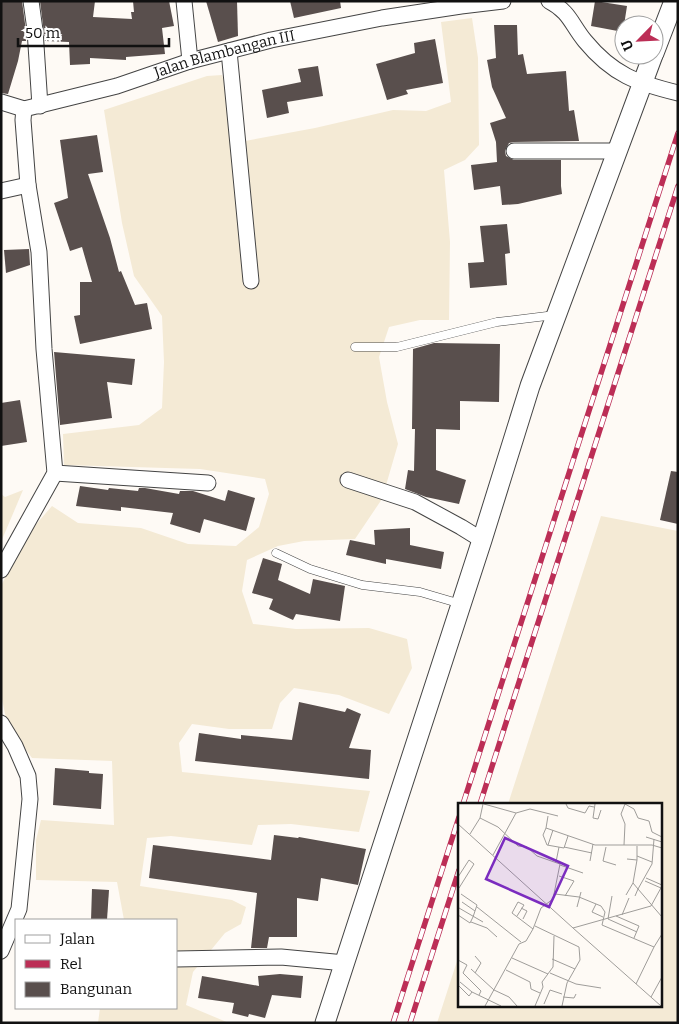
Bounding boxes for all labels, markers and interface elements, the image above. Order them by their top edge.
scale bar [18,15,169,47]
north arrow [614,15,664,65]
text: 50 m [25,24,61,42]
street label: Jalan Blambangan III [151,26,296,82]
text: U [617,36,637,53]
inset map [458,803,662,1006]
legend [15,919,178,1009]
text: Jalan [59,930,95,948]
text: Rel [60,955,82,973]
text: Bangunan [60,980,132,998]

